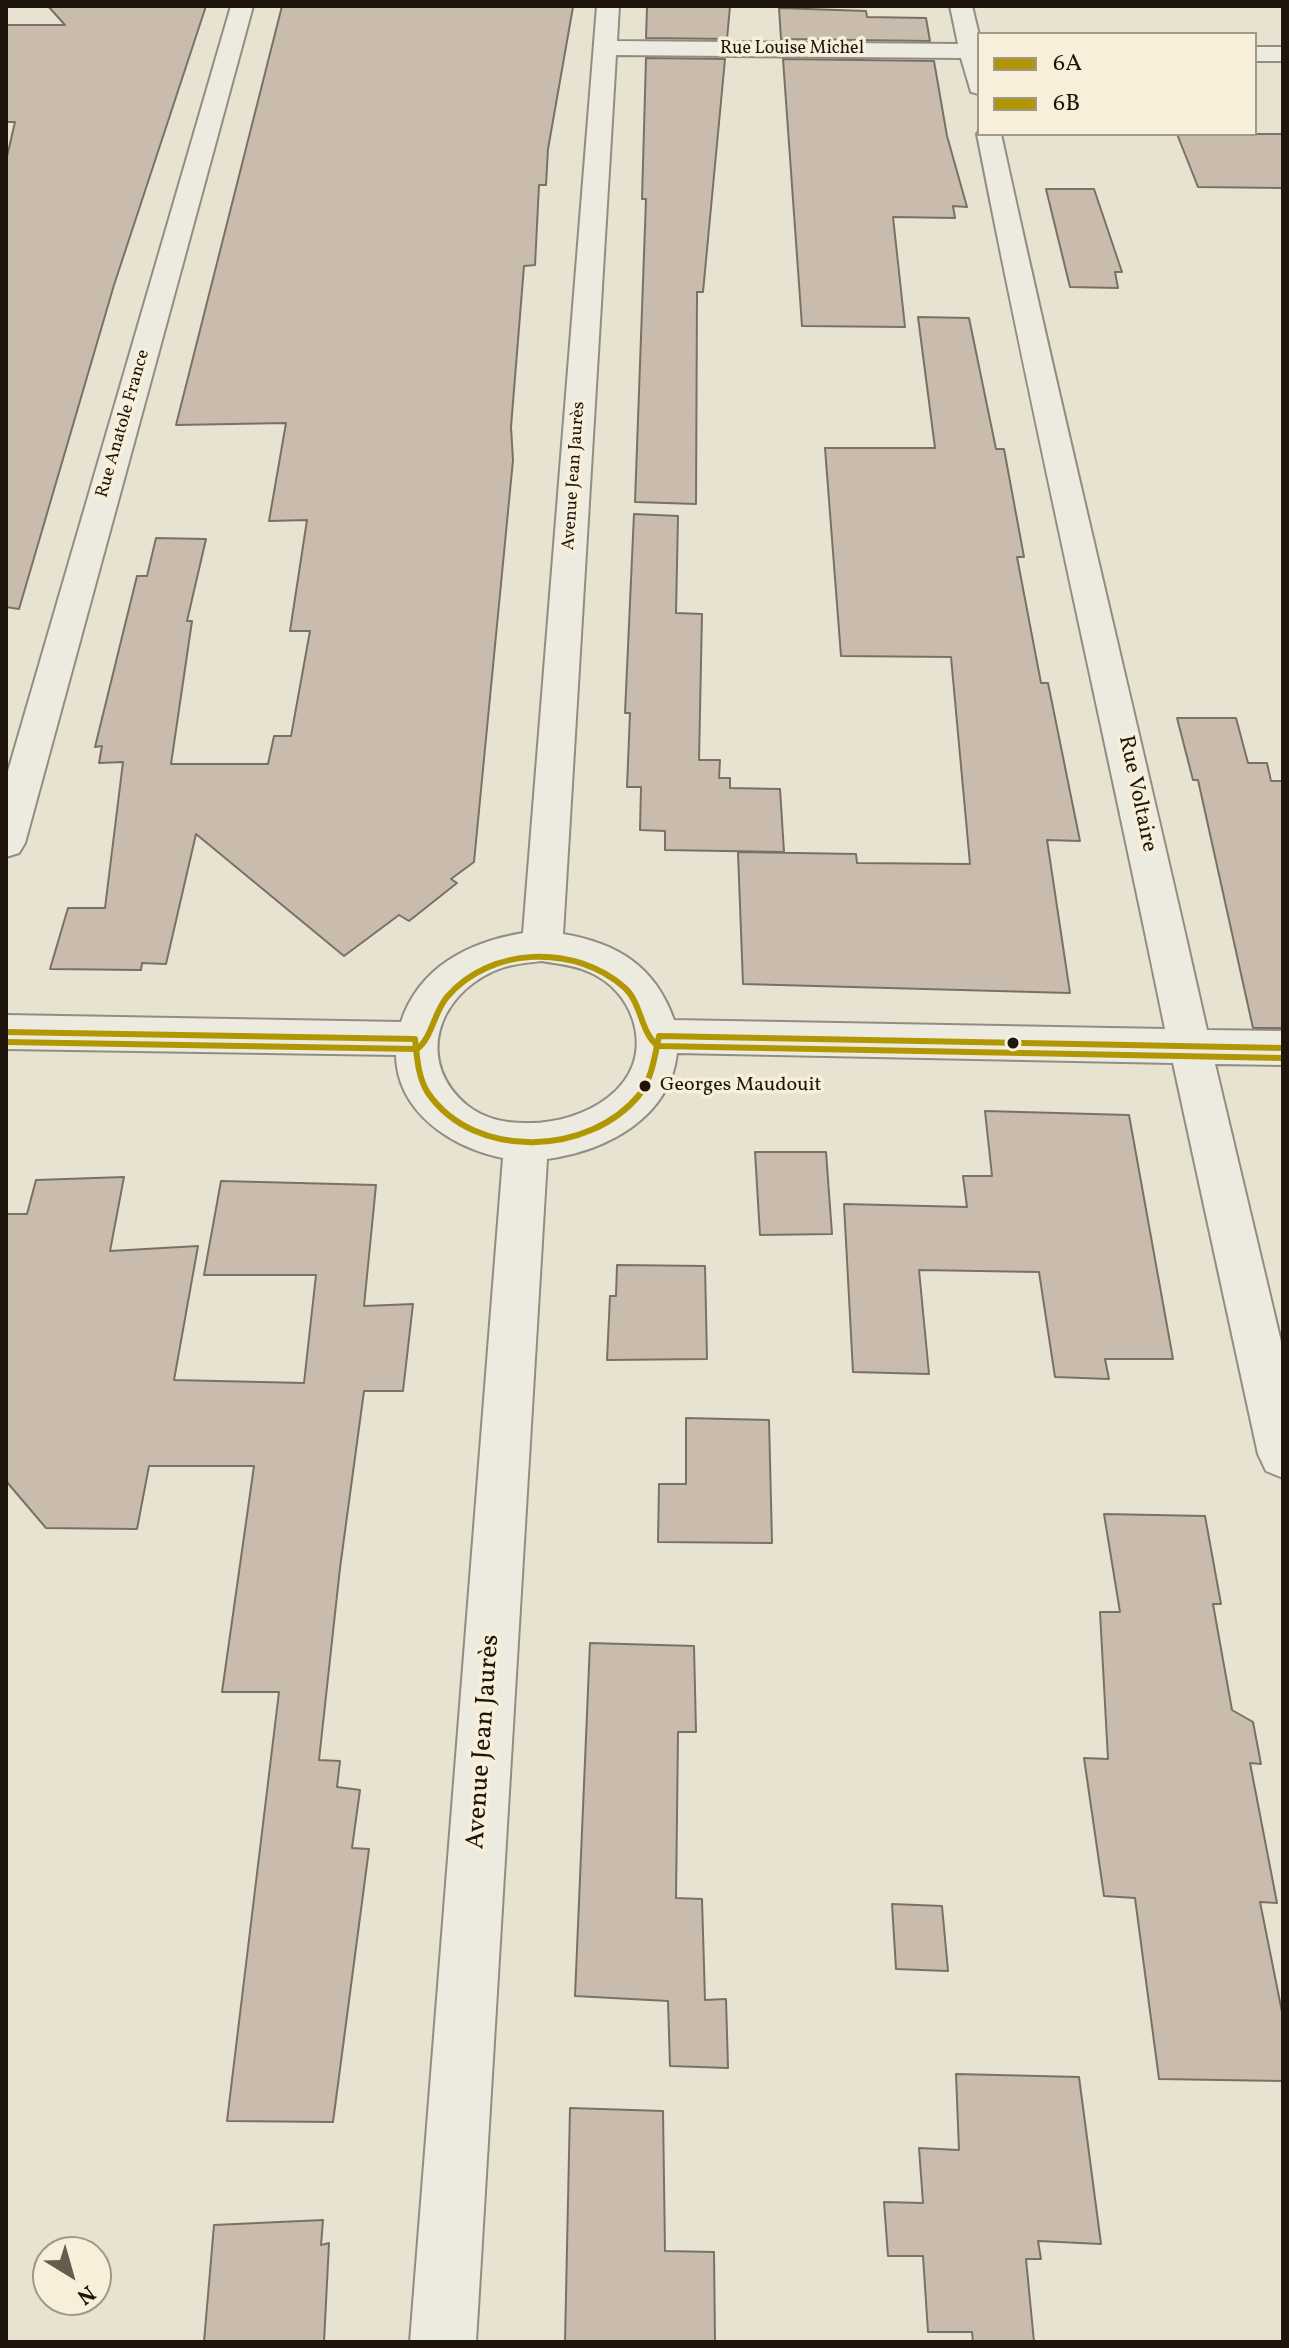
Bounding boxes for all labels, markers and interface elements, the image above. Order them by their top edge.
legend [977,32,1257,136]
street label: Rue Louise Michel [720,39,864,61]
text: 6A [1053,47,1082,81]
text: 6B [1053,87,1080,121]
street label: Rue Anatole France [93,347,155,501]
street label: Avenue Jean Jaurès [559,401,591,551]
street label: Rue Voltaire [1111,733,1161,855]
unlabelled marker [1005,1035,1021,1051]
place label: Georges Maudouit [660,1074,821,1098]
marker: Georges Maudouit [637,1078,653,1094]
street label: Avenue Jean Jaurès [462,1634,508,1850]
north arrow [32,2236,112,2316]
text: N [70,2277,101,2311]

